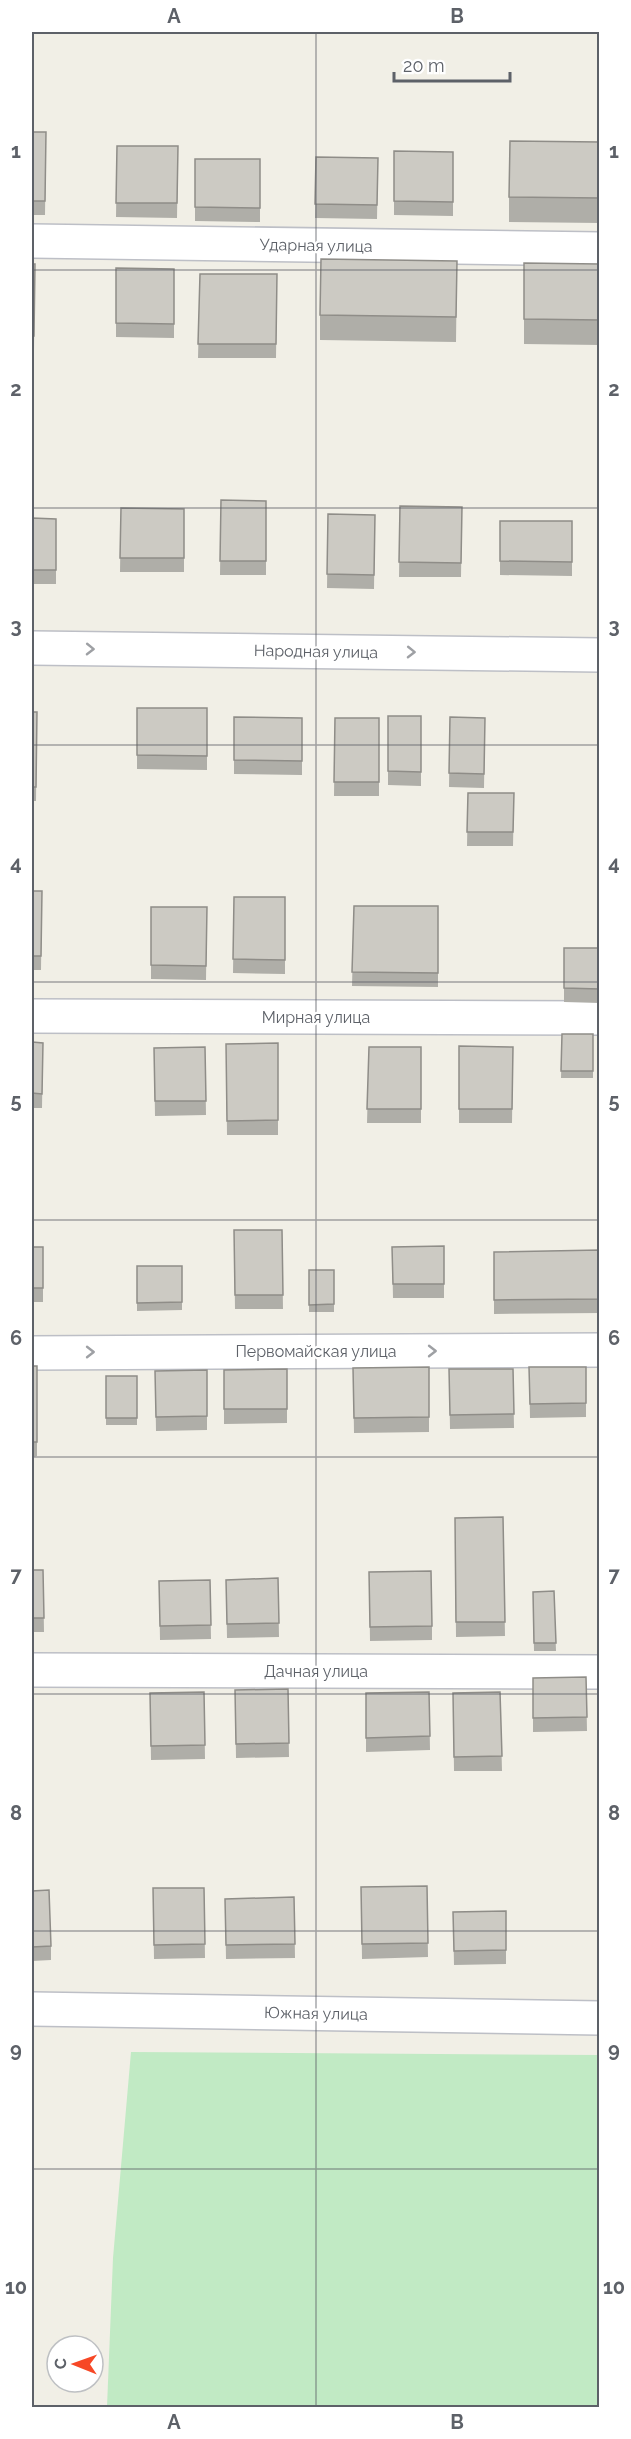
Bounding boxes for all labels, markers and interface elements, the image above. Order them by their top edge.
text: A [167,4,181,28]
text: B [450,4,464,28]
scale bar [394,45,510,83]
text: 20 m [403,55,445,76]
text: 1 [11,139,21,163]
text: 1 [609,139,619,163]
street label: Ударная улица [259,235,373,256]
text: 2 [10,377,22,401]
text: 2 [608,377,620,401]
text: 3 [10,614,22,638]
text: 3 [608,614,620,638]
street label: Народная улица [254,641,378,662]
one-way arrow [85,643,94,655]
one-way arrow [406,646,415,659]
text: 4 [10,851,22,875]
text: 4 [608,851,620,875]
street label: Мирная улица [262,1008,370,1027]
text: 5 [10,1089,22,1113]
text: 5 [608,1089,620,1113]
text: 6 [10,1326,22,1350]
text: 6 [608,1326,620,1350]
street label: Первомайская улица [235,1342,397,1361]
one-way arrow [427,1345,436,1357]
one-way arrow [85,1346,94,1358]
text: 7 [10,1563,22,1587]
text: 7 [608,1563,620,1587]
street label: Дачная улица [264,1662,368,1681]
text: 8 [10,1801,22,1825]
text: 8 [608,1801,620,1825]
street label: Южная улица [264,2003,368,2024]
text: 9 [10,2038,22,2062]
text: 9 [608,2038,620,2062]
text: 10 [5,2275,27,2299]
text: 10 [603,2275,625,2299]
north arrow [45,2334,105,2394]
text: С [51,2358,70,2369]
text: A [167,2410,181,2434]
text: B [450,2410,464,2434]

